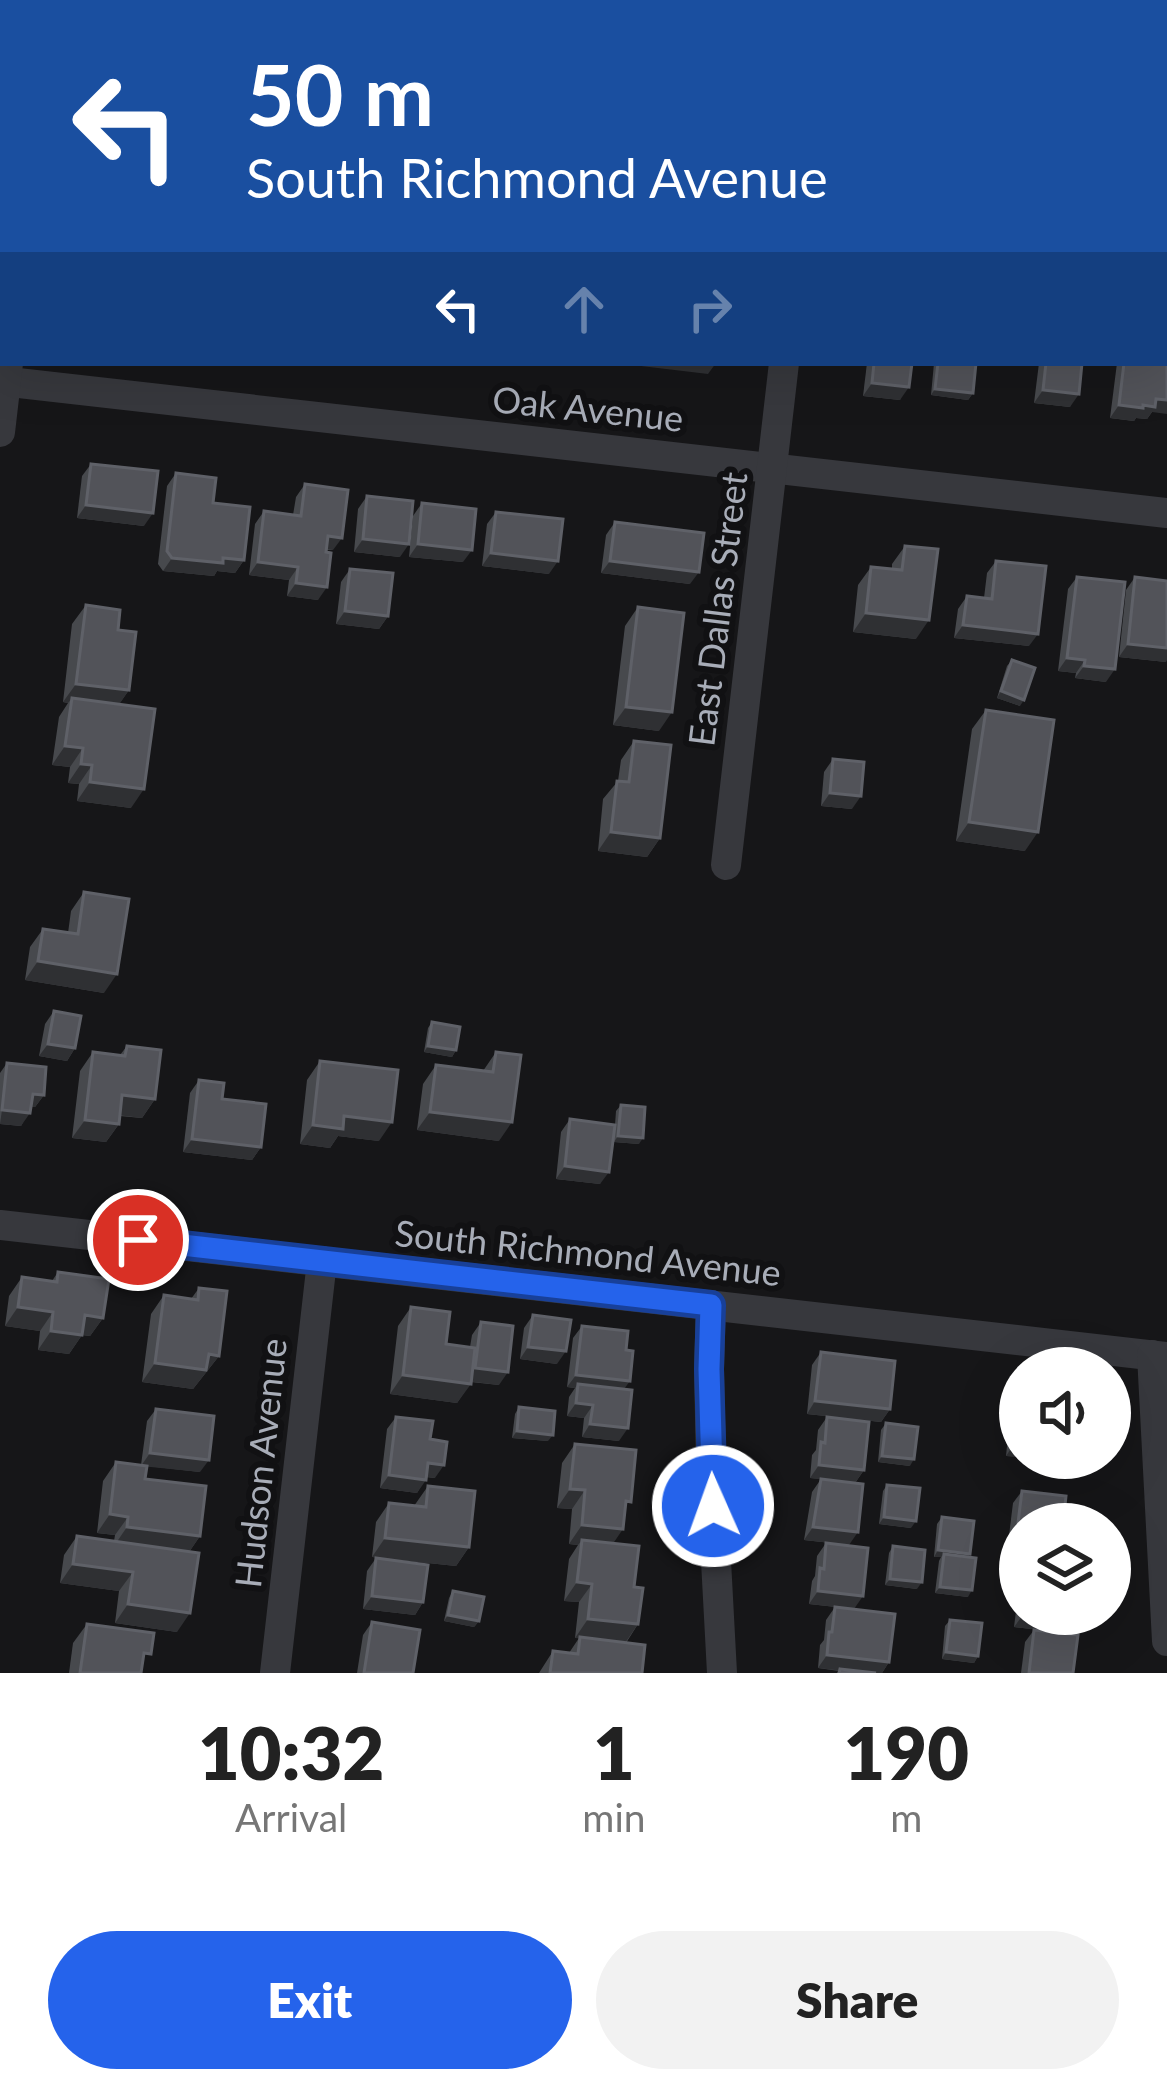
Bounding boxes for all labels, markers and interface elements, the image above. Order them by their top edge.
text: 50 m [246,43,434,144]
icon: left [48,48,204,204]
text: South Richmond Avenue [246,145,828,210]
icon: left [425,276,491,342]
icon: ahead [551,276,617,342]
icon: right [677,276,743,342]
street label: Oak Avenue [490,376,686,440]
street label: East Dallas Street [678,470,756,748]
pin [87,1189,189,1291]
icon: arrive [105,1207,171,1273]
street label: South Richmond Avenue [393,1210,783,1294]
street label: Hudson Avenue [225,1336,295,1590]
map controls [999,1347,1131,1635]
button: sound [999,1347,1131,1479]
position arrow [650,1443,776,1569]
button: layers [999,1503,1131,1635]
text: 10:32 [198,1709,384,1795]
text: 1 [593,1709,635,1795]
text: 190 [844,1709,969,1795]
text: Arrival [235,1794,347,1840]
text: min [582,1794,646,1840]
text: m [890,1794,922,1840]
button: Exit [48,1931,572,2069]
button: Share [596,1931,1119,2069]

